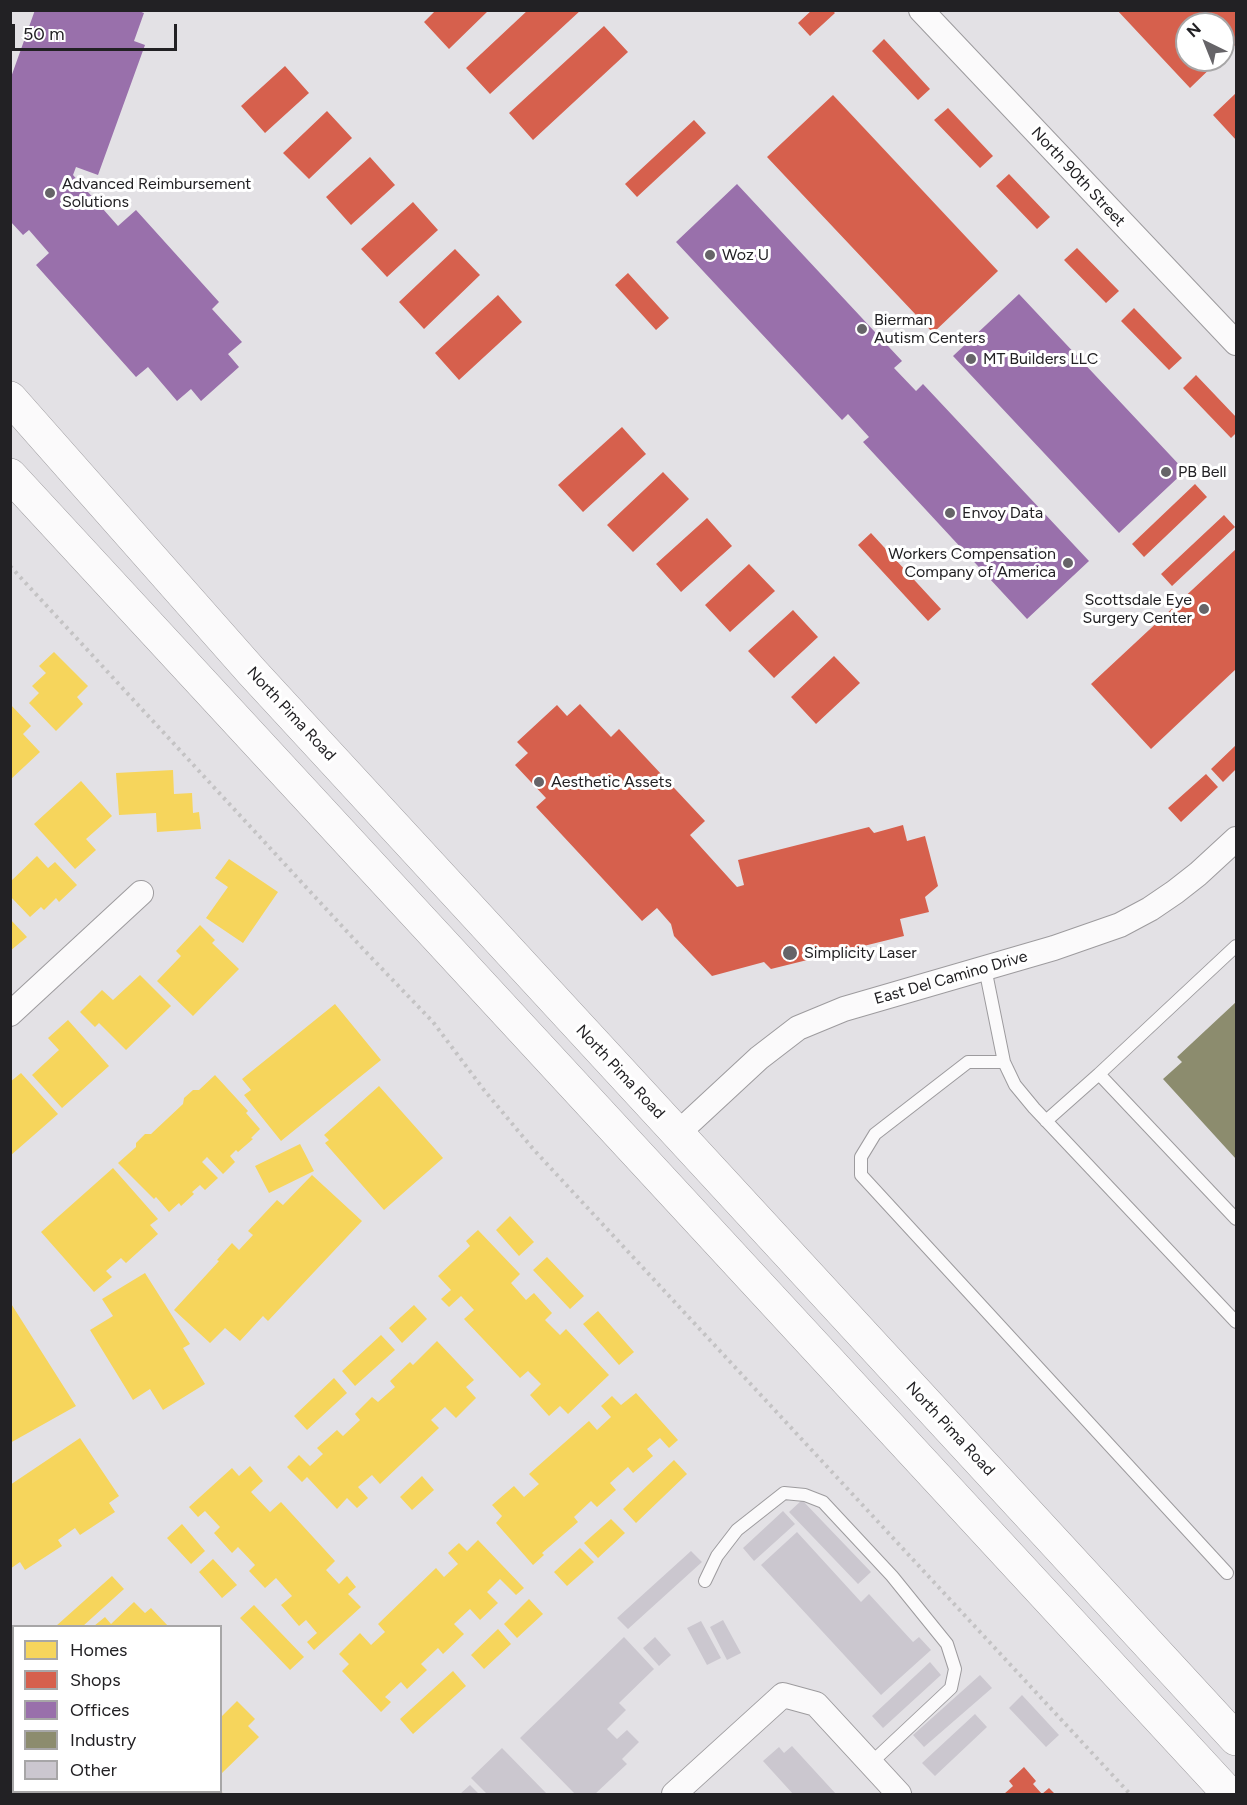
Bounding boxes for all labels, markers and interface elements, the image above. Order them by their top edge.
scale bar [15,12,180,50]
north arrow [1175,12,1235,72]
text: N [1183,19,1205,41]
text: 50 m [23,23,65,45]
street label: North 90th Street [1027,123,1129,231]
place label: Advanced Reimbursement Solutions [62,174,251,212]
marker: Advanced Reimbursement Solutions [43,186,57,200]
place label: Woz U [722,245,769,265]
marker: Woz U [703,248,717,262]
place label: Bierman Autism Centers [874,310,985,348]
marker: Bierman Autism Centers [855,322,869,336]
place label: MT Builders LLC [983,349,1098,369]
marker: MT Builders LLC [964,352,978,366]
place label: PB Bell [1178,462,1227,482]
marker: PB Bell [1159,465,1173,479]
place label: Envoy Data [962,503,1043,523]
marker: Envoy Data [943,506,957,520]
place label: Workers Compensation Company of America [888,544,1056,582]
marker: Workers Compensation Company of America [1061,556,1075,570]
place label: Scottsdale Eye Surgery Center [1083,590,1192,628]
marker: Scottsdale Eye Surgery Center [1197,602,1211,616]
street label: North Pima Road [243,663,339,765]
place label: Aesthetic Assets [551,772,672,792]
marker: Aesthetic Assets [532,775,546,789]
place label: Simplicity Laser [804,943,917,963]
marker: Simplicity Laser [781,944,799,962]
street label: East Del Camino Drive [872,947,1030,1009]
street label: North Pima Road [572,1021,668,1123]
street label: North Pima Road [902,1378,998,1480]
legend [12,1625,222,1793]
text: Homes [70,1639,128,1661]
text: Shops [70,1669,121,1691]
text: Offices [70,1699,129,1721]
text: Industry [70,1729,136,1751]
text: Other [70,1759,117,1781]

